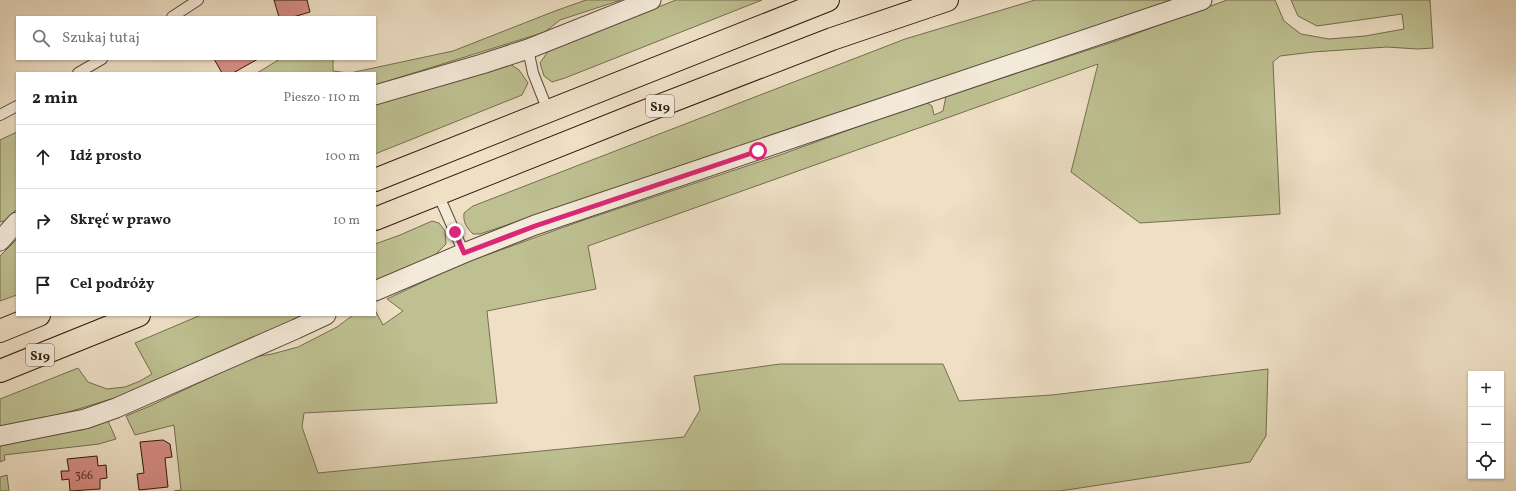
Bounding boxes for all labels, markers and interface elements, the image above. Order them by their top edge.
search box [16,16,376,60]
icon: search [30,27,52,49]
text: Szukaj tutaj [62,28,140,49]
text: 2 min [32,87,78,110]
text: Pieszo · 110 m [284,89,360,107]
road number: S19 [646,95,674,117]
route start [749,142,767,160]
icon: ahead [32,146,54,168]
text: Idź prosto [70,146,142,167]
text: 100 m [325,148,360,166]
icon: right [32,210,54,232]
text: Skręć w prawo [70,210,171,231]
text: 10 m [333,212,360,230]
route end [446,223,464,241]
icon: arrive [32,274,54,296]
text: Cel podróży [70,274,154,295]
road number: S19 [26,344,54,366]
map controls [1468,371,1504,479]
button: + [1468,371,1504,407]
button: − [1468,407,1504,443]
button: locate [1468,443,1504,479]
house number: 366 [75,468,93,484]

